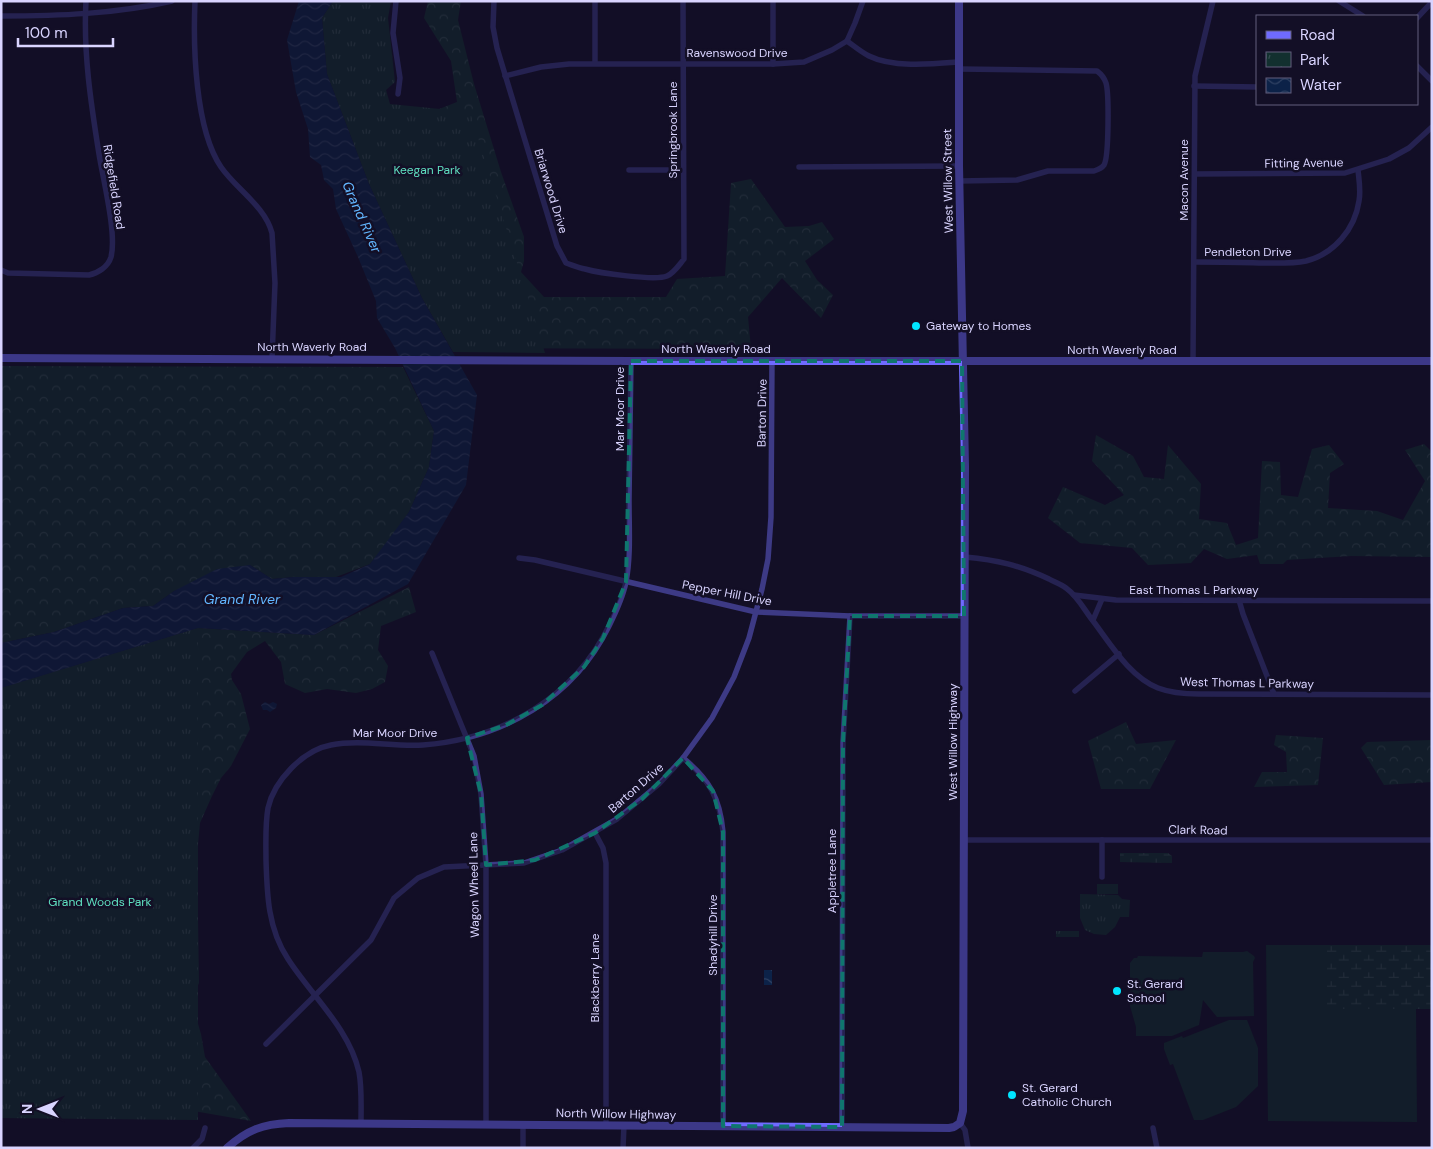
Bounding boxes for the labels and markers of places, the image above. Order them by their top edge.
place label: Gateway to Homes [926,318,1031,334]
marker: Gateway to Homes [910,320,922,332]
place label: St. Gerard School [1127,976,1183,1006]
marker: St. Gerard School [1111,985,1123,997]
place label: St. Gerard Catholic Church [1022,1080,1112,1110]
marker: St. Gerard Catholic Church [1006,1089,1018,1101]

